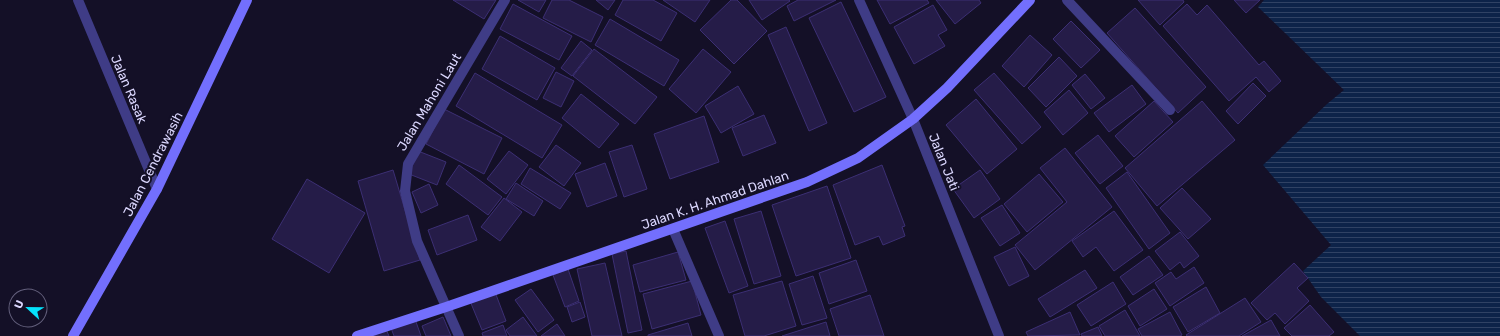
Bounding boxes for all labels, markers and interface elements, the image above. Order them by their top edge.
street label: Jalan Mahoni Laut [394,50,464,154]
street label: Jalan Rasak [108,52,150,126]
street label: Jalan Cendrawasih [120,109,186,219]
street label: Jalan Jati [926,131,962,193]
street label: Jalan K. H. Ahmad Dahlan [639,168,791,232]
north arrow [8,288,48,328]
text: U [12,298,27,311]

